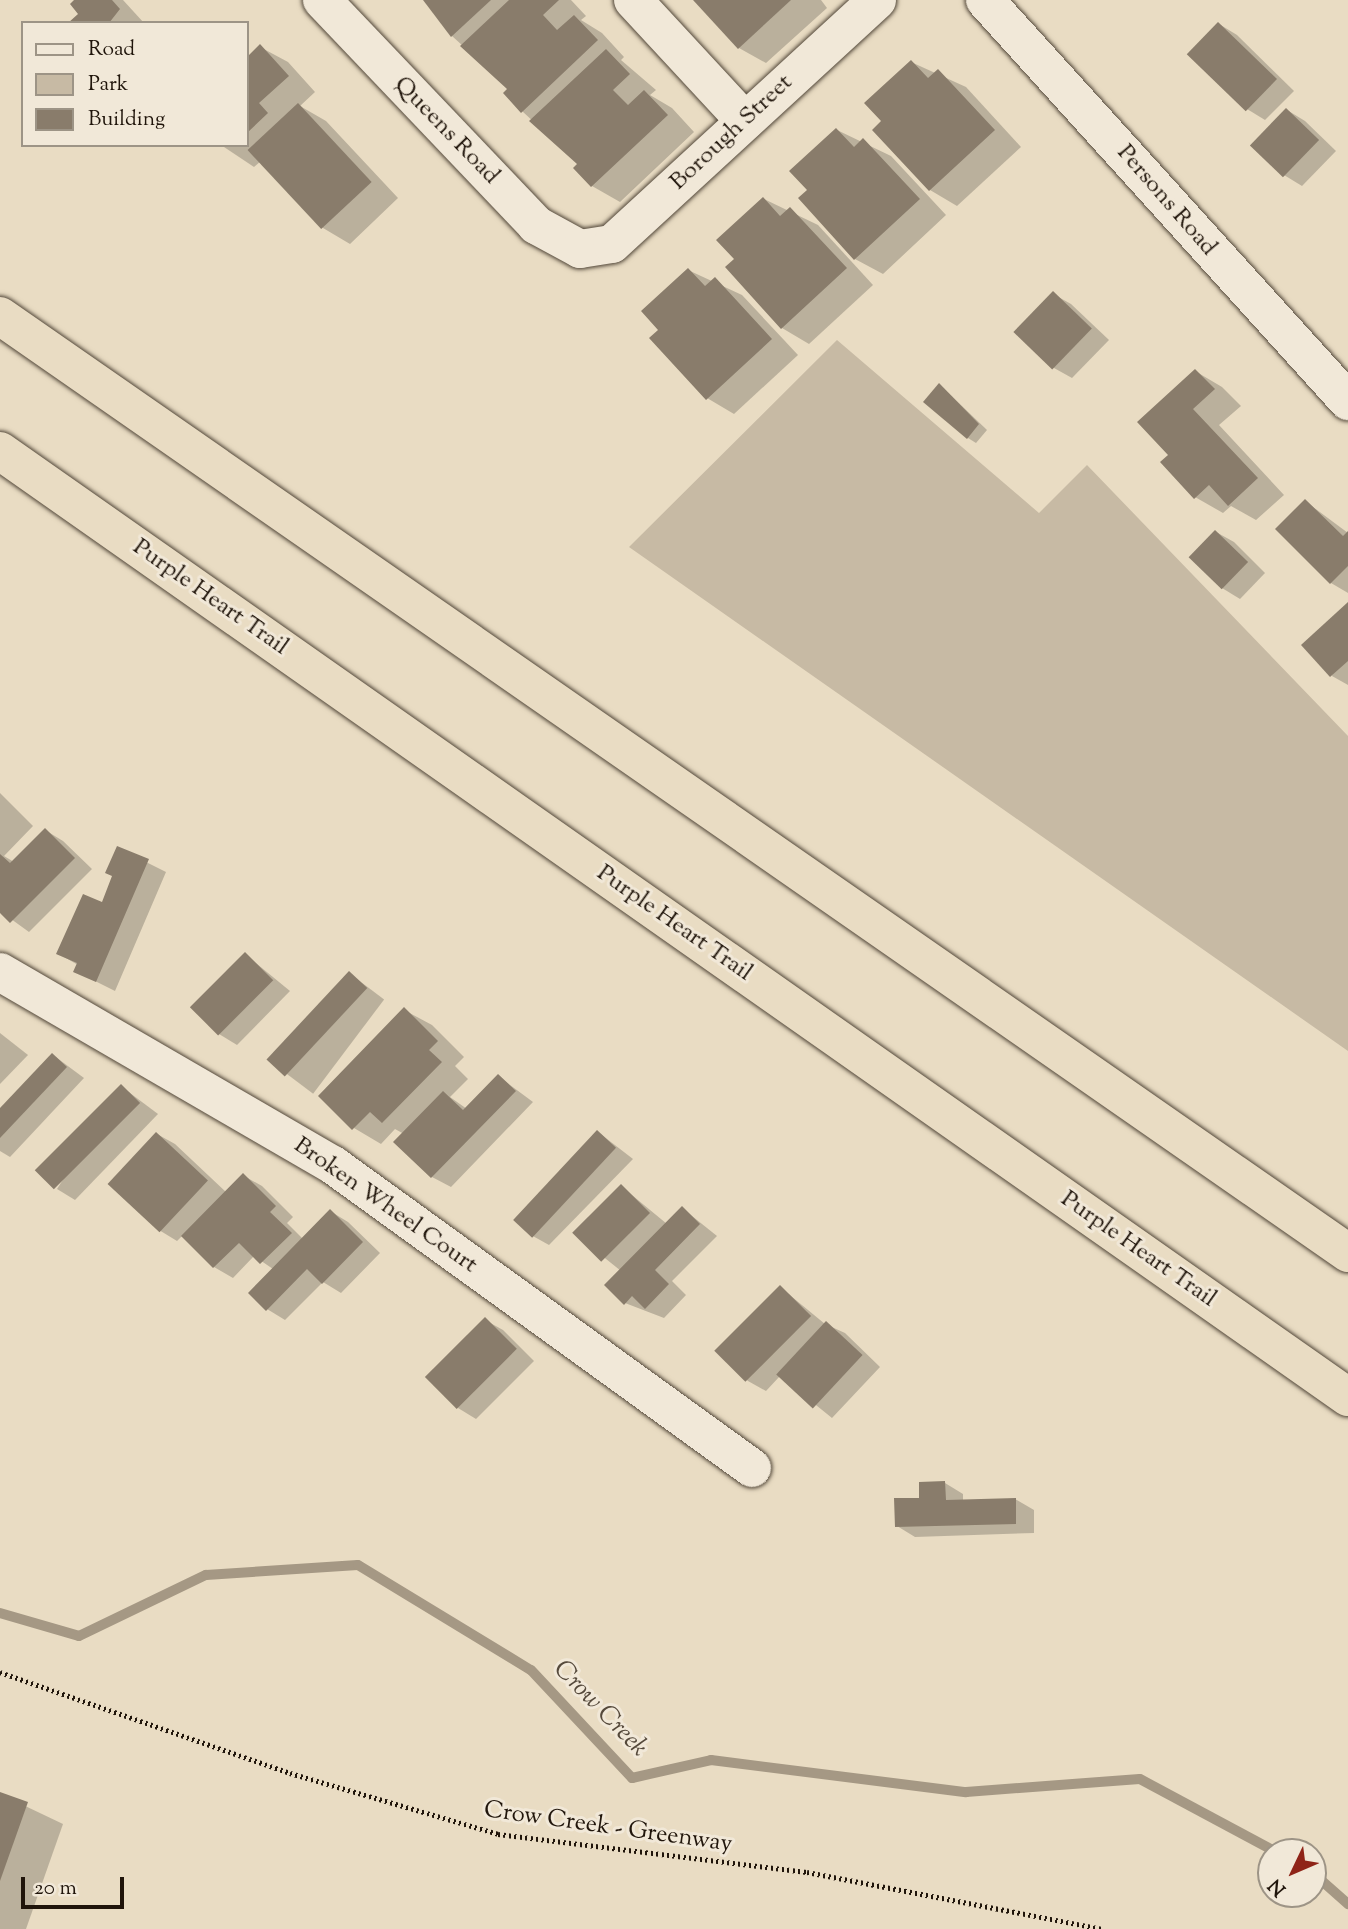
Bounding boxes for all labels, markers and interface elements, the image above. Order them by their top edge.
legend [21,21,248,147]
text: Road [88,35,135,65]
street label: Borough Street [665,69,799,197]
text: Park [88,70,128,100]
street label: Queens Road [387,71,505,191]
text: Building [88,105,165,135]
street label: Persons Road [1110,140,1222,262]
street label: Purple Heart Trail [127,534,293,662]
street label: Purple Heart Trail [591,860,757,988]
street label: Broken Wheel Court [288,1132,482,1280]
street label: Purple Heart Trail [1055,1186,1221,1314]
water label: Crow Creek [546,1654,654,1764]
street label: Crow Creek - Greenway [482,1796,734,1860]
north arrow [1257,1838,1327,1908]
scale bar [24,1862,128,1906]
text: N [1263,1872,1293,1901]
text: 20 m [34,1874,77,1904]

